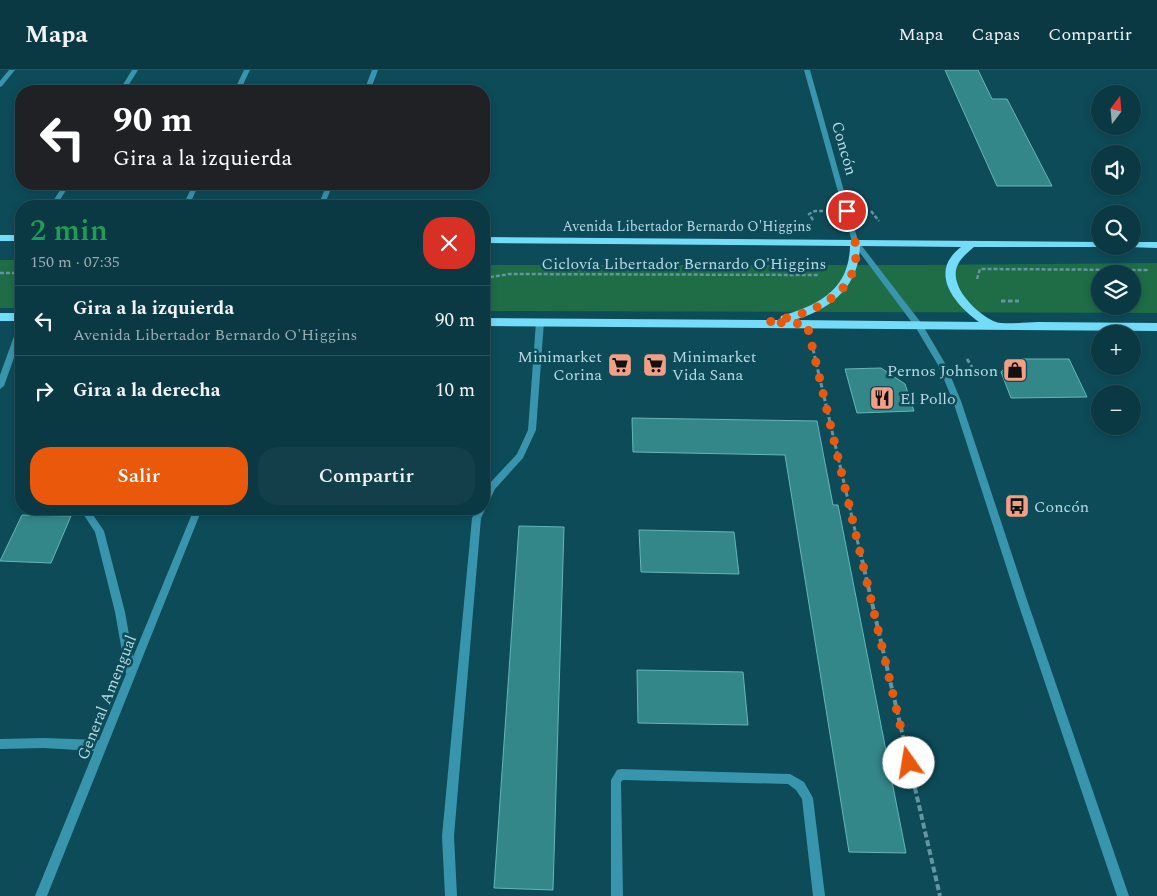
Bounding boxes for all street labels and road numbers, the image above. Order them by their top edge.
street label: Concón [825,118,863,178]
street label: Avenida Libertador Bernardo O'Higgins [563,216,811,237]
street label: Ciclovía Libertador Bernardo O'Higgins [542,252,826,276]
street label: General Amengual [71,631,143,764]

